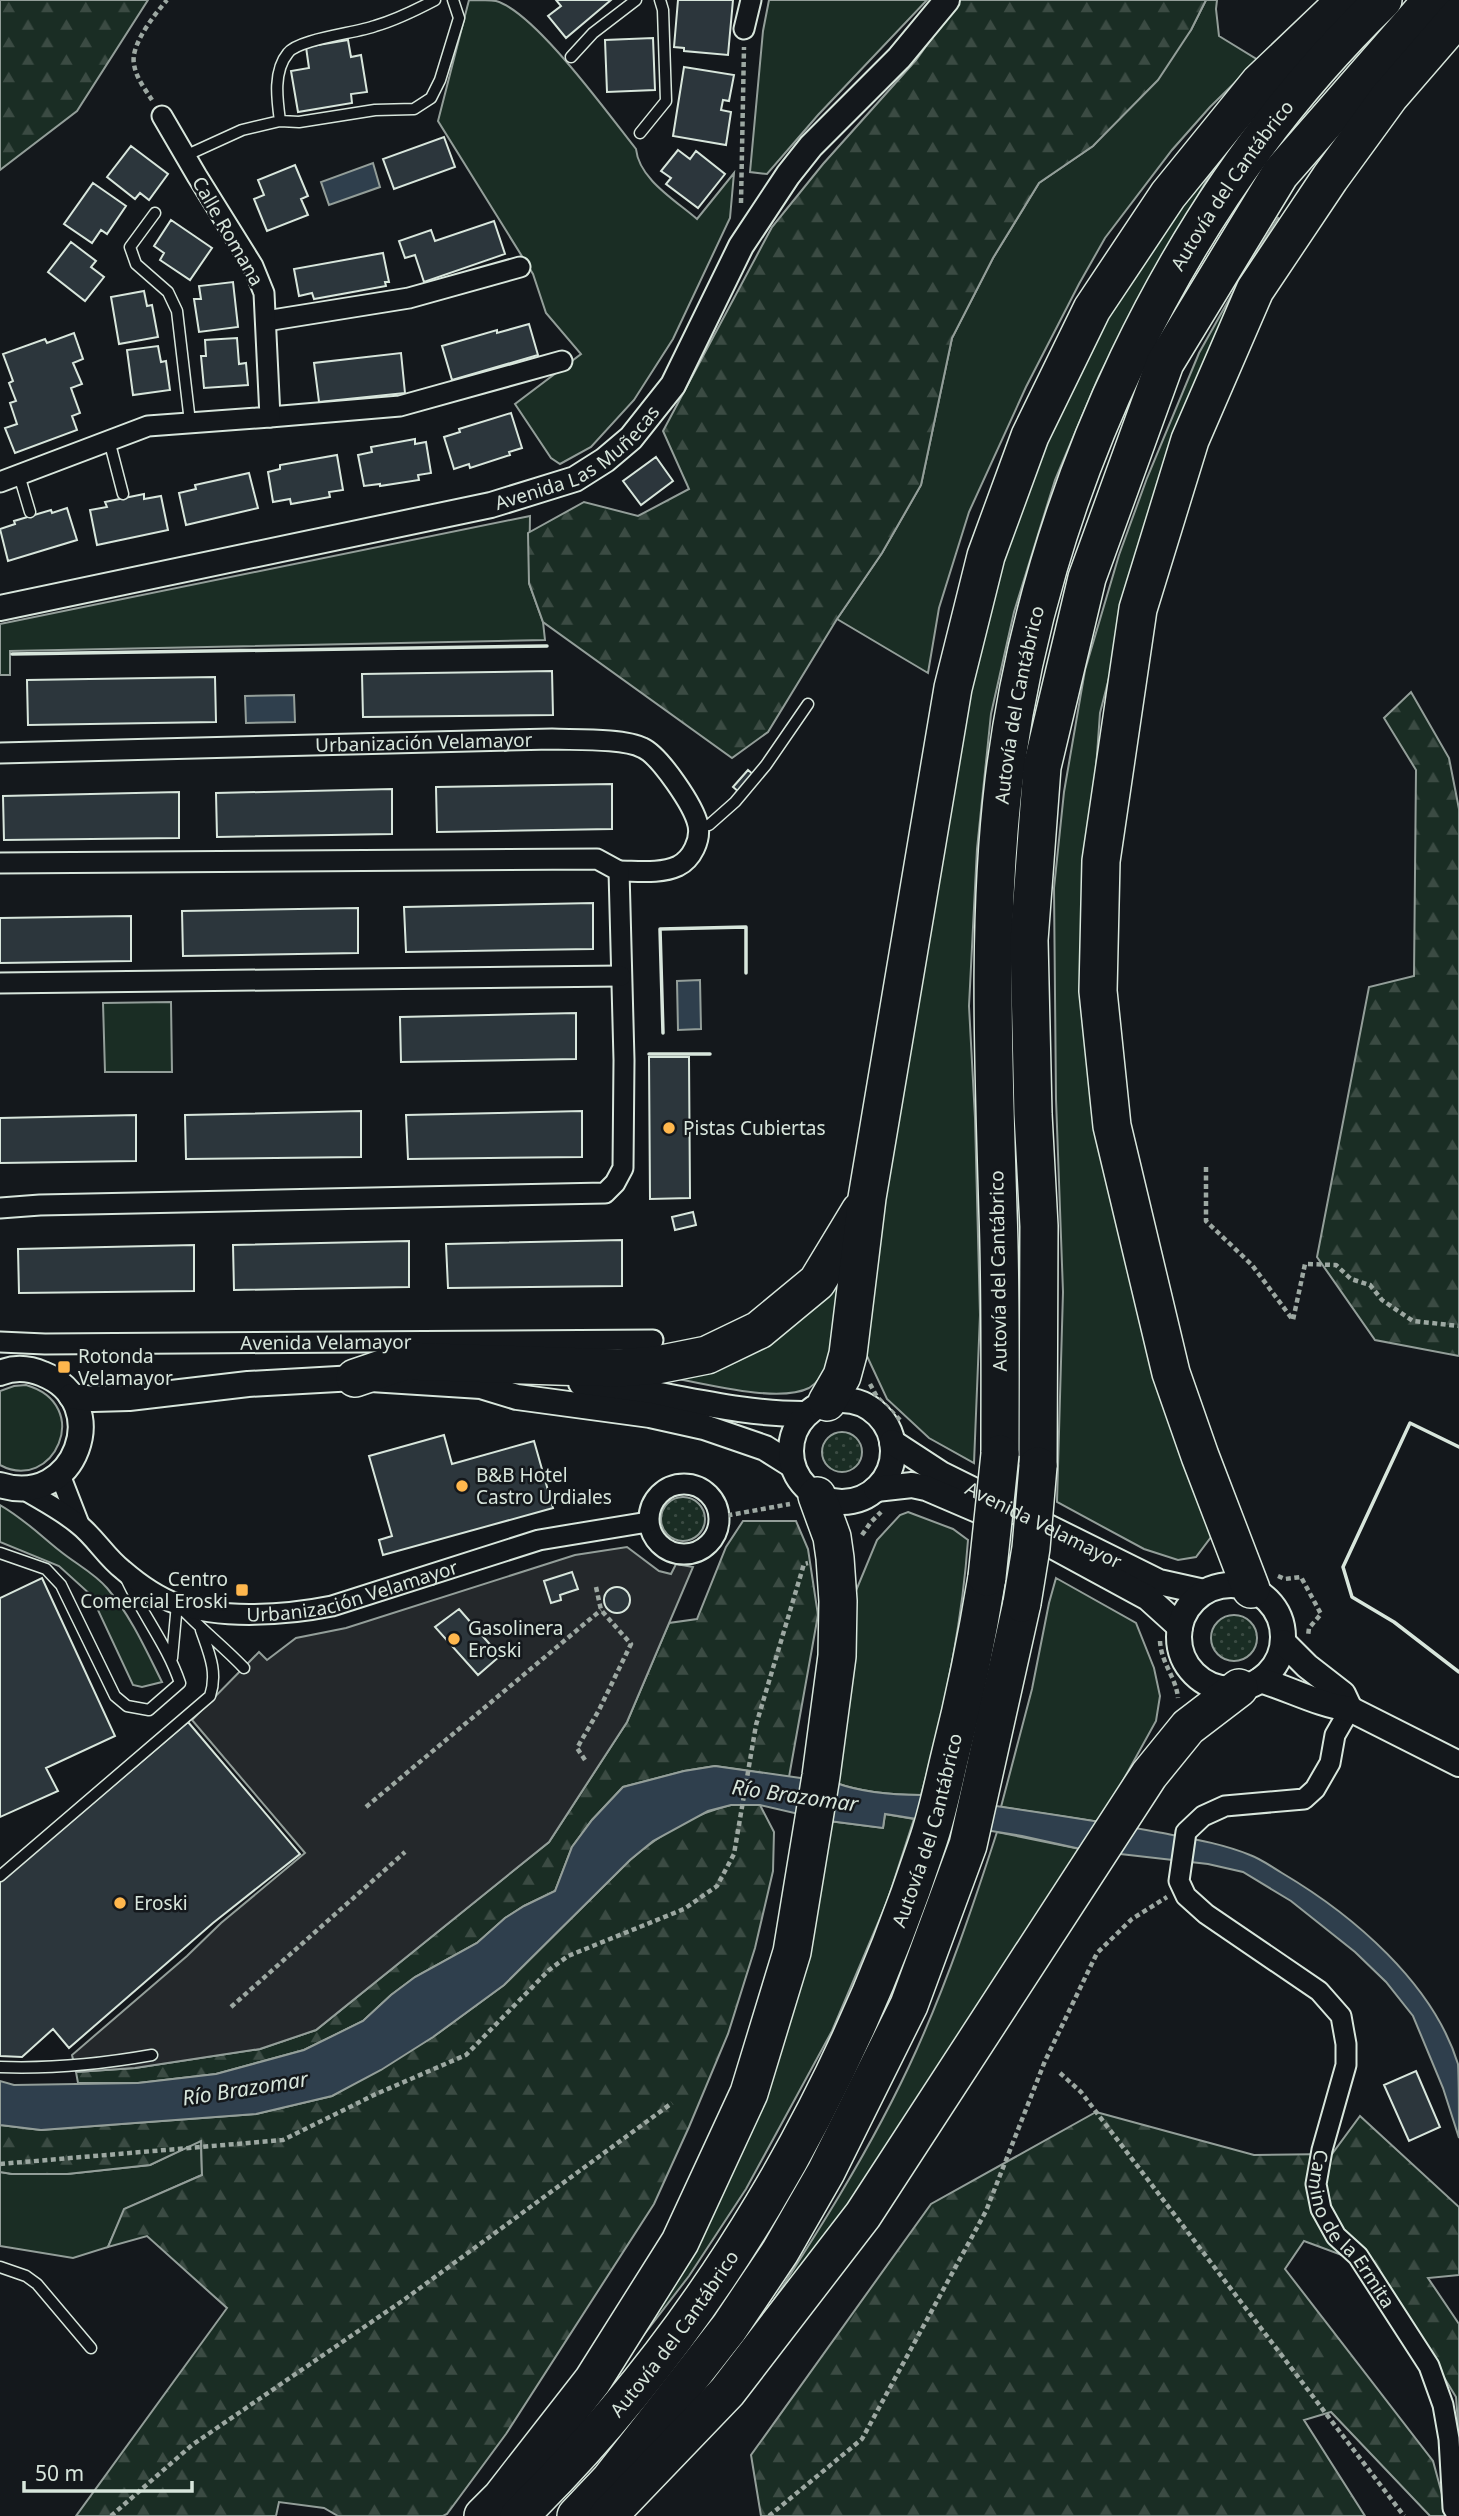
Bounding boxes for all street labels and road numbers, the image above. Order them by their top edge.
street label: Autovía del Cantábrico [1164,94,1299,275]
street label: Calle Romana [186,172,270,290]
street label: Avenida Las Muñecas [491,400,665,516]
street label: Autovía del Cantábrico [989,603,1050,805]
street label: Urbanización Velamayor [315,726,533,758]
street label: Autovía del Cantábrico [983,1170,1013,1372]
street label: Avenida Velamayor [240,1329,412,1356]
street label: Avenida Velamayor [961,1475,1126,1575]
street label: Urbanización Velamayor [246,1554,461,1627]
street label: Autovía del Cantábrico [886,1731,968,1931]
street label: Camino de la Ermita [1302,2148,1401,2313]
street label: Autovía del Cantábrico [604,2245,744,2422]

